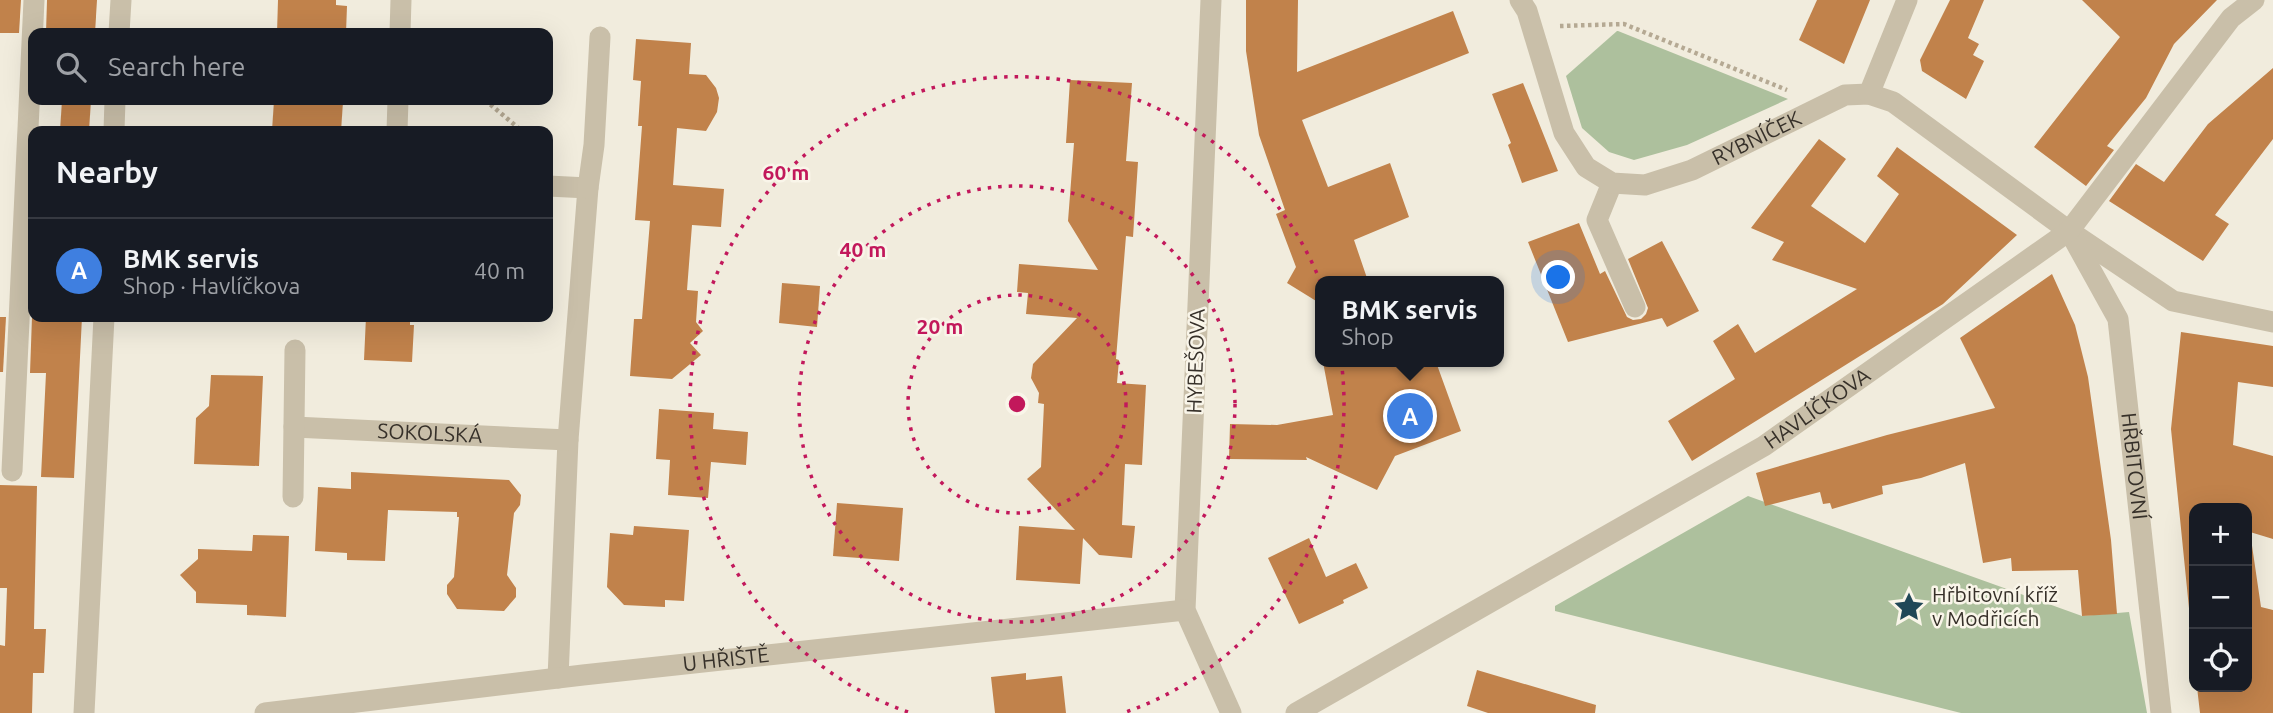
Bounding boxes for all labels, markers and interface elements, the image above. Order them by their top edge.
search box [28,28,553,105]
icon: search [52,48,90,86]
text: Search here [108,52,245,81]
street label: RYBNÍČEK [1708,105,1805,169]
text: Nearby [56,155,158,189]
text: 60 m [763,160,809,184]
text: 40 m [840,237,886,261]
text: BMK servis [123,244,259,273]
text: A [71,258,87,283]
text: 40 m [474,258,525,283]
your location [1541,260,1575,294]
text: Shop · Havlíčkova [123,273,300,298]
popup [1315,276,1504,367]
text: BMK servis [1342,295,1477,324]
street label: HYBEŠOVA [1181,308,1209,414]
text: 20 m [917,314,963,338]
text: Shop [1342,324,1394,349]
street label: HAVLÍČKOVA [1759,362,1874,453]
pin: A [1387,390,1433,442]
centre of rings [1005,392,1029,416]
street label: HŘBITOVNÍ [2117,411,2153,522]
street label: SOKOLSKÁ [377,418,483,447]
map controls [2189,503,2252,692]
button: + [2189,503,2252,566]
button: − [2189,566,2252,629]
place label: Hřbitovní kříž v Modřicích [1932,582,2058,630]
place icon: Hřbitovní kříž v Modřicích [1892,590,1926,624]
button: locate [2189,629,2252,692]
street label: U HŘIŠTĚ [681,642,770,675]

